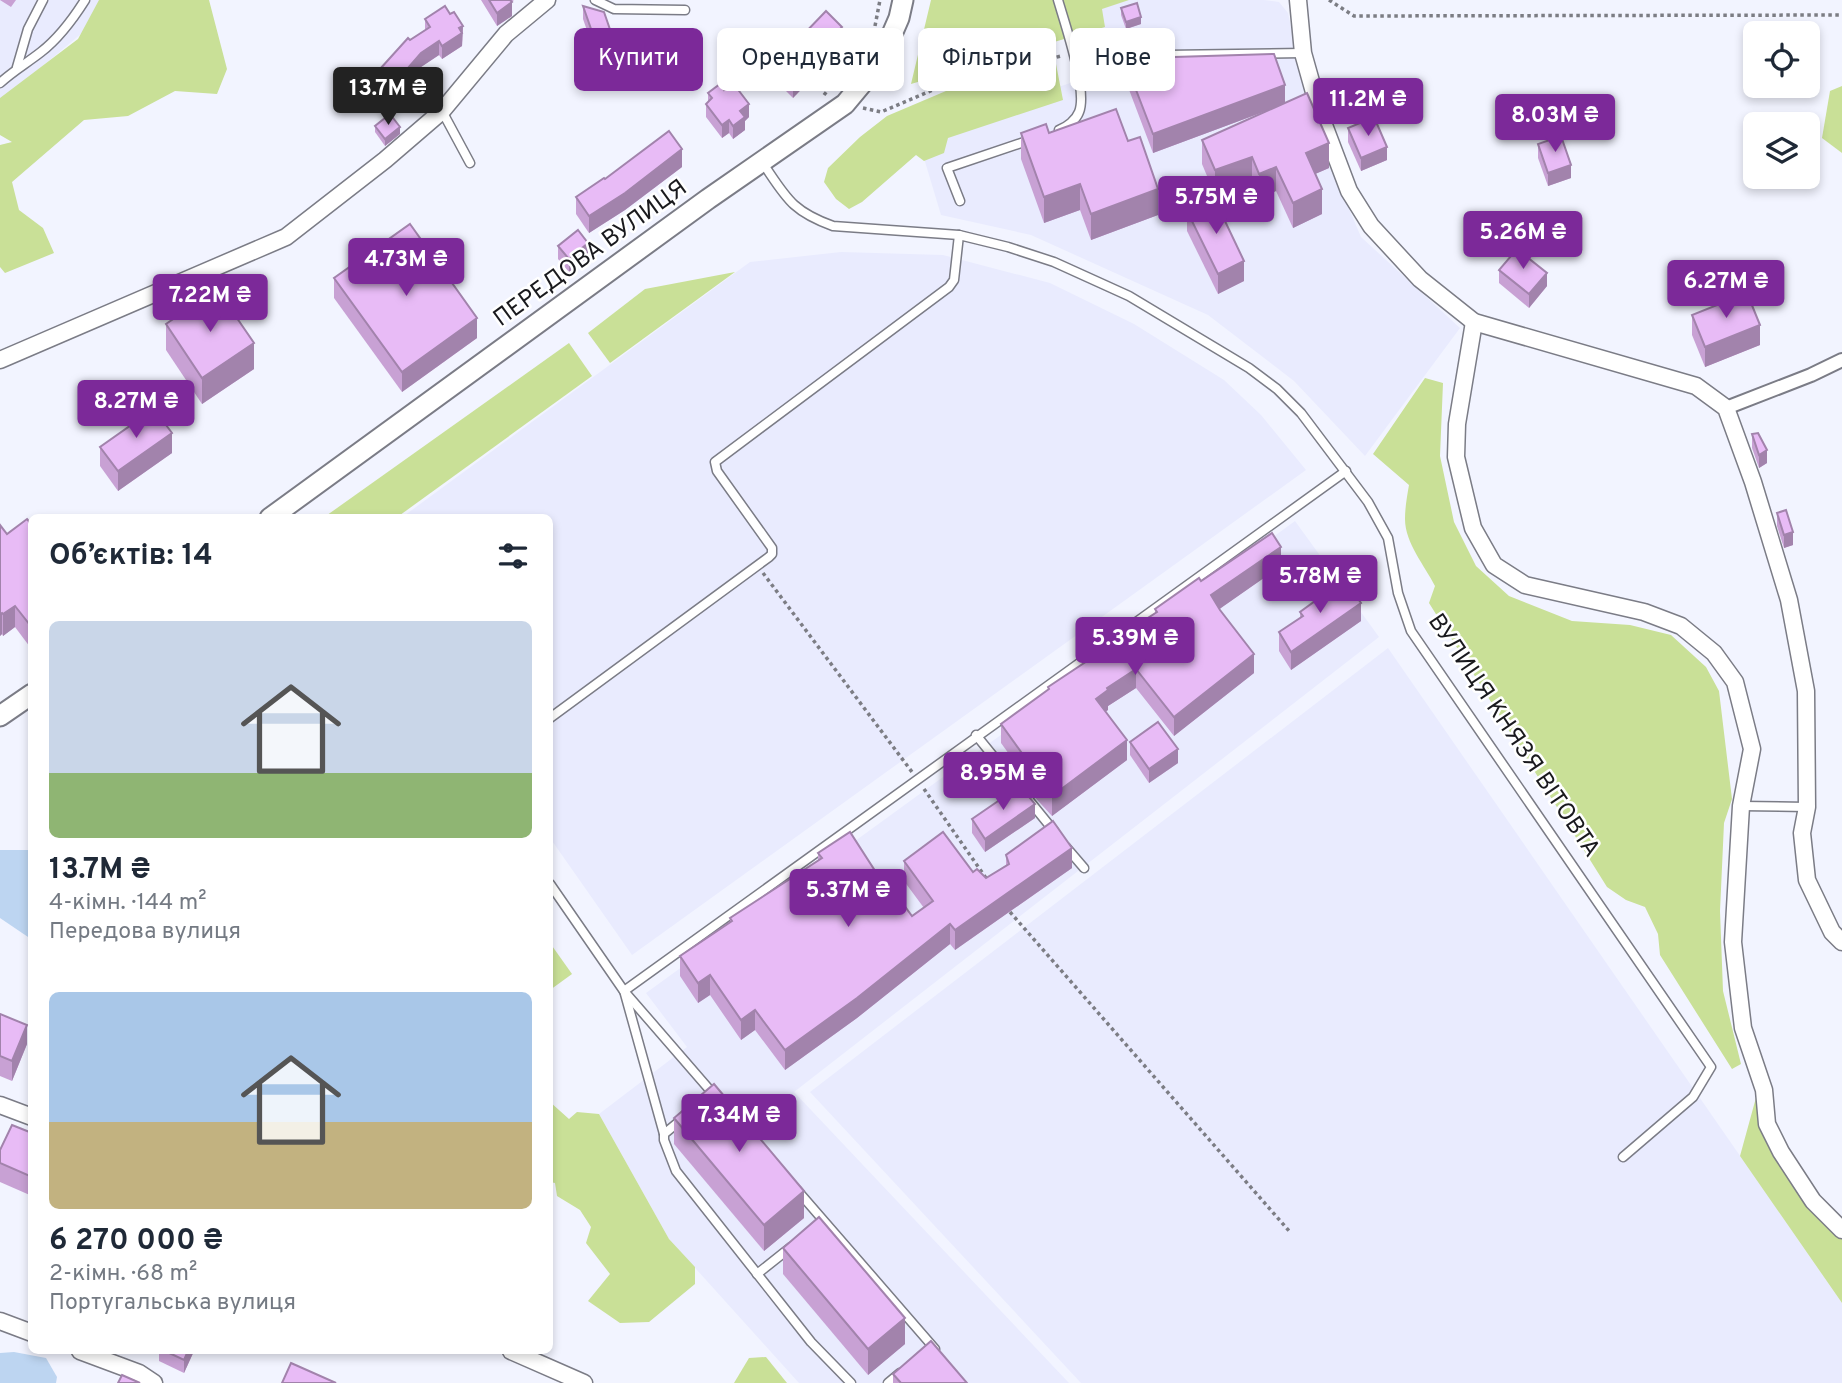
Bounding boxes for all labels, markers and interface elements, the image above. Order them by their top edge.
map controls [1743,21,1820,189]
button: locate [1743,21,1820,98]
chip: Купити [574,28,703,91]
chip: Орендувати [717,28,904,91]
chip: Фільтри [918,28,1056,91]
chip: Нове [1070,28,1175,91]
pin: 13.7M ₴ [323,68,453,127]
text: 13.7M ₴ [349,75,427,104]
pin: 11.2M ₴ [1303,78,1433,138]
text: 11.2M ₴ [1329,86,1407,115]
pin: 8.03M ₴ [1490,94,1620,154]
text: 8.03M ₴ [1511,102,1599,131]
button: layers [1743,112,1820,189]
street label: ПЕРЕДОВА ВУЛИЦЯ [488,174,694,334]
pin: 5.75M ₴ [1151,176,1281,236]
text: 5.75M ₴ [1174,184,1258,213]
pin: 5.26M ₴ [1458,212,1588,271]
text: 5.26M ₴ [1479,219,1567,248]
pin: 4.73M ₴ [341,238,471,298]
text: 4.73M ₴ [364,246,448,275]
pin: 6.27M ₴ [1661,260,1791,320]
text: 6.27M ₴ [1683,268,1769,297]
pin: 7.22M ₴ [145,274,275,334]
text: 7.22M ₴ [169,282,251,311]
pin: 8.27M ₴ [71,380,201,440]
text: 8.27M ₴ [93,388,179,417]
icon: filters [494,537,532,575]
text: Об’єктів: 14 [49,538,213,575]
pin: 5.78M ₴ [1255,556,1385,615]
text: 5.78M ₴ [1278,563,1362,592]
street label: ВУЛИЦЯ КНЯЗЯ ВІТОВТА [1420,608,1606,864]
pin: 5.39M ₴ [1070,618,1200,677]
text: 5.39M ₴ [1091,625,1179,654]
icon: home [228,666,354,792]
pin: 8.95M ₴ [938,752,1068,812]
text: 8.95M ₴ [959,760,1047,789]
text: 13.7M ₴ [49,852,151,889]
pin: 5.37M ₴ [783,870,913,929]
text: 5.37M ₴ [806,877,890,906]
text: 4-кімн. · 144 m² [49,889,206,918]
text: Передова вулиця [49,918,241,947]
icon: home [228,1037,354,1163]
pin: 7.34M ₴ [674,1094,804,1154]
text: 7.34M ₴ [697,1102,781,1131]
text: 6 270 000 ₴ [49,1223,223,1260]
text: 2-кімн. · 68 m² [49,1260,197,1289]
text: Португальська вулиця [49,1289,296,1318]

